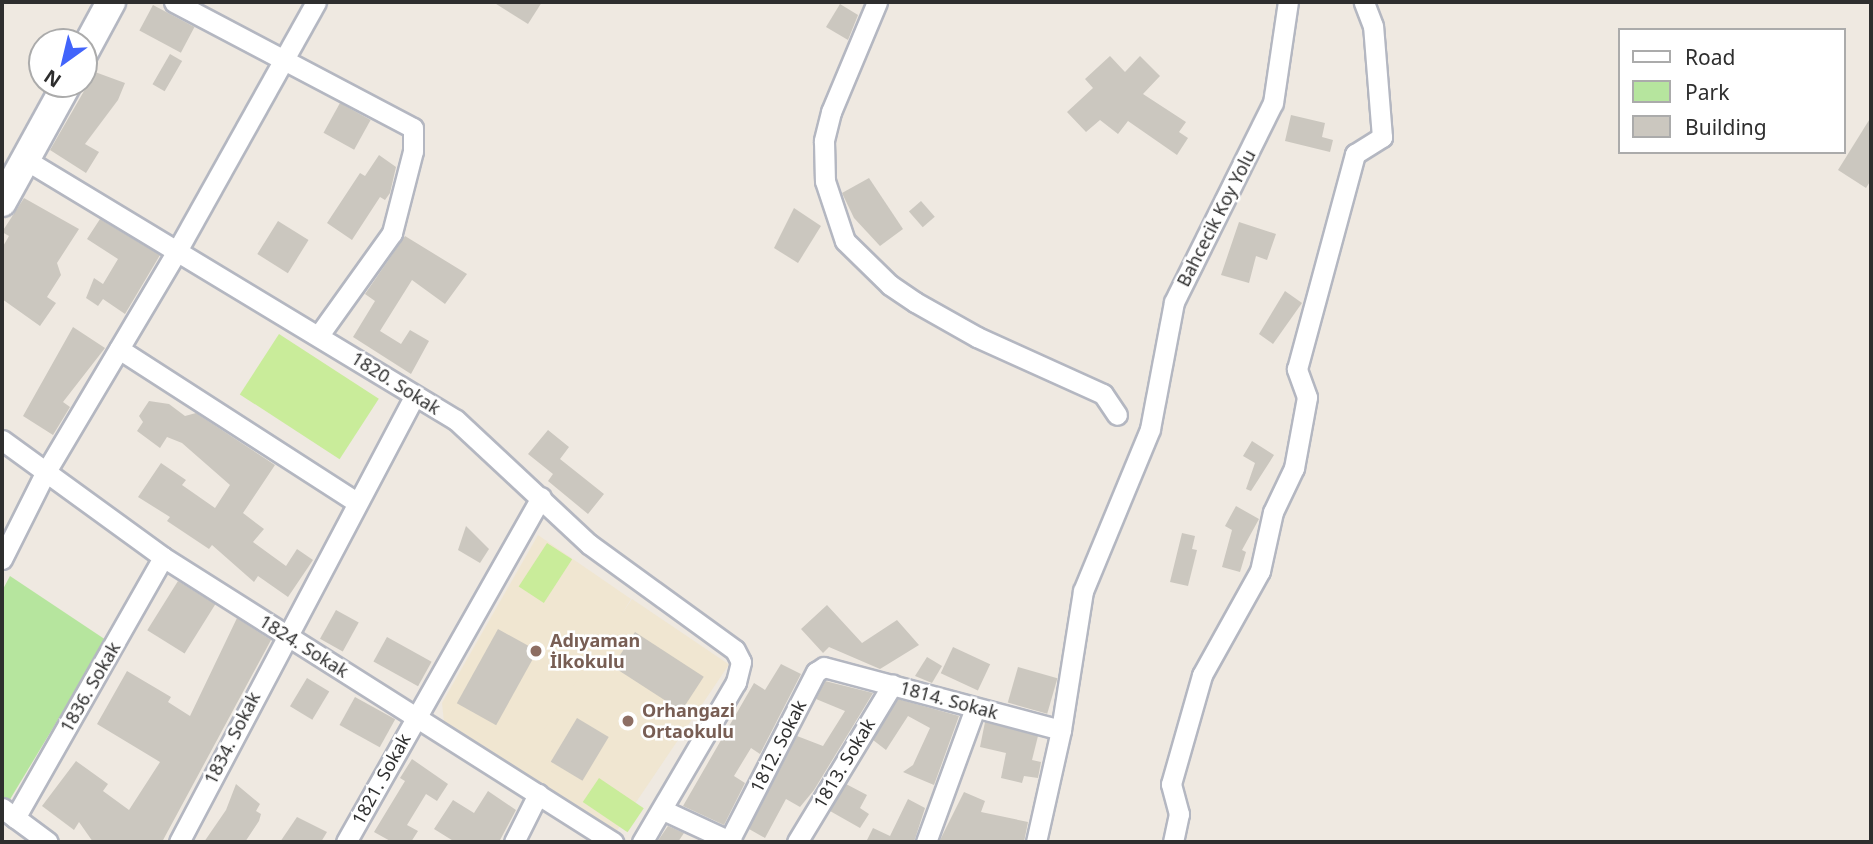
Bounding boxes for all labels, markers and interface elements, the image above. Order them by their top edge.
north arrow [28,28,98,98]
legend [1618,28,1845,154]
text: Road [1685,43,1735,71]
text: N [39,64,66,94]
text: Park [1685,78,1729,106]
text: Building [1685,113,1767,141]
street label: Bahcecik Koy Yolu [1172,146,1260,290]
street label: 1820. Sokak [348,347,444,419]
street label: 1824. Sokak [256,610,352,682]
place label: Adıyaman İlkokulu [550,630,640,672]
street label: 1836. Sokak [55,638,125,736]
marker: Adıyaman İlkokulu [528,643,544,659]
street label: 1814. Sokak [898,677,1000,723]
street label: 1834. Sokak [200,688,264,788]
street label: 1812. Sokak [746,696,810,796]
place label: Orhangazi Ortaokulu [642,700,735,742]
marker: Orhangazi Ortaokulu [620,713,636,729]
street label: 1813. Sokak [809,714,879,812]
street label: 1821. Sokak [347,730,415,828]

